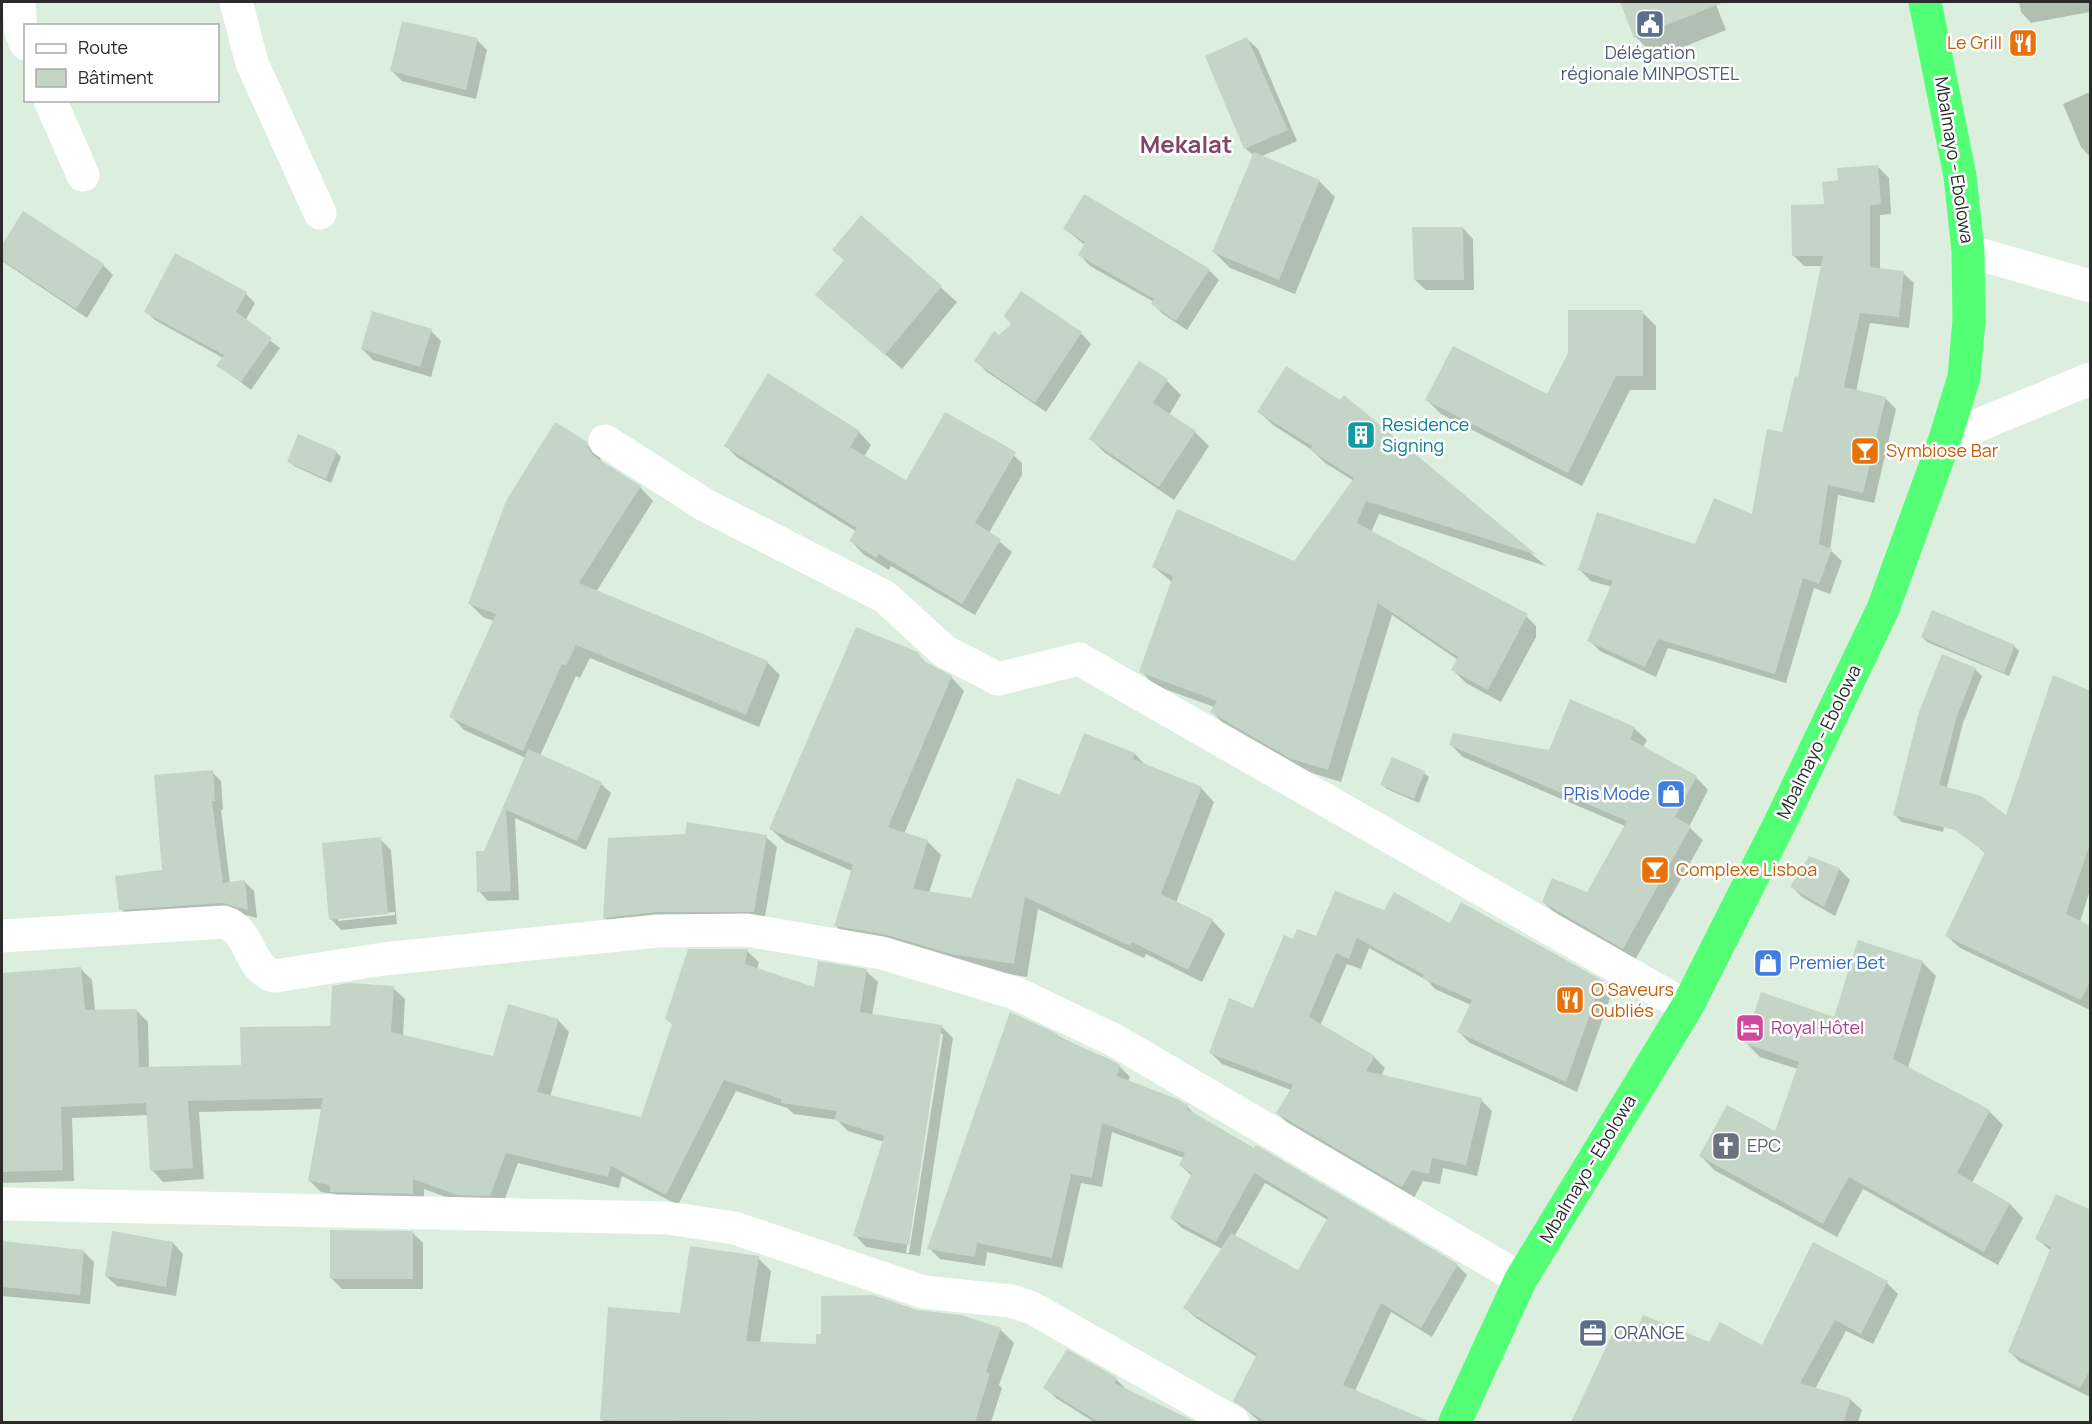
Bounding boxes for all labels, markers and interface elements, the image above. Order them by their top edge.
public building icon: Délégation régionale MINPOSTEL [1634,8,1666,40]
legend [24,24,219,102]
restaurant icon: Le Grill [2007,27,2039,59]
place label: Le Grill [1947,30,2002,54]
text: Route [78,35,128,59]
place label: Délégation régionale MINPOSTEL [1561,40,1739,85]
text: Bâtiment [78,65,154,89]
street label: Mbalmayo - Ebolowa [1930,75,1980,245]
district label: Mekalat [1140,127,1232,160]
place label: Residence Signing [1382,412,1469,457]
building icon: Residence Signing [1345,419,1377,451]
bar icon: Symbiose Bar [1849,435,1881,467]
place label: Symbiose Bar [1886,438,1999,462]
street label: Mbalmayo - Ebolowa [1770,661,1866,823]
shop icon: PRis Mode [1655,778,1687,810]
place label: PRis Mode [1564,781,1650,805]
bar icon: Complexe Lisboa [1639,854,1671,886]
place label: Complexe Lisboa [1676,857,1817,881]
shop icon: Premier Bet [1752,947,1784,979]
place label: Premier Bet [1789,950,1885,974]
place label: O Saveurs Oubliés [1591,977,1674,1022]
restaurant icon: O Saveurs Oubliés [1554,984,1586,1016]
hotel icon: Royal Hôtel [1734,1012,1766,1044]
place label: Royal Hôtel [1771,1015,1864,1039]
street label: Mbalmayo - Ebolowa [1533,1090,1641,1247]
church icon: EPC [1710,1130,1742,1162]
place label: EPC [1747,1133,1781,1157]
office icon: ORANGE [1577,1317,1609,1349]
place label: ORANGE [1614,1320,1685,1344]

